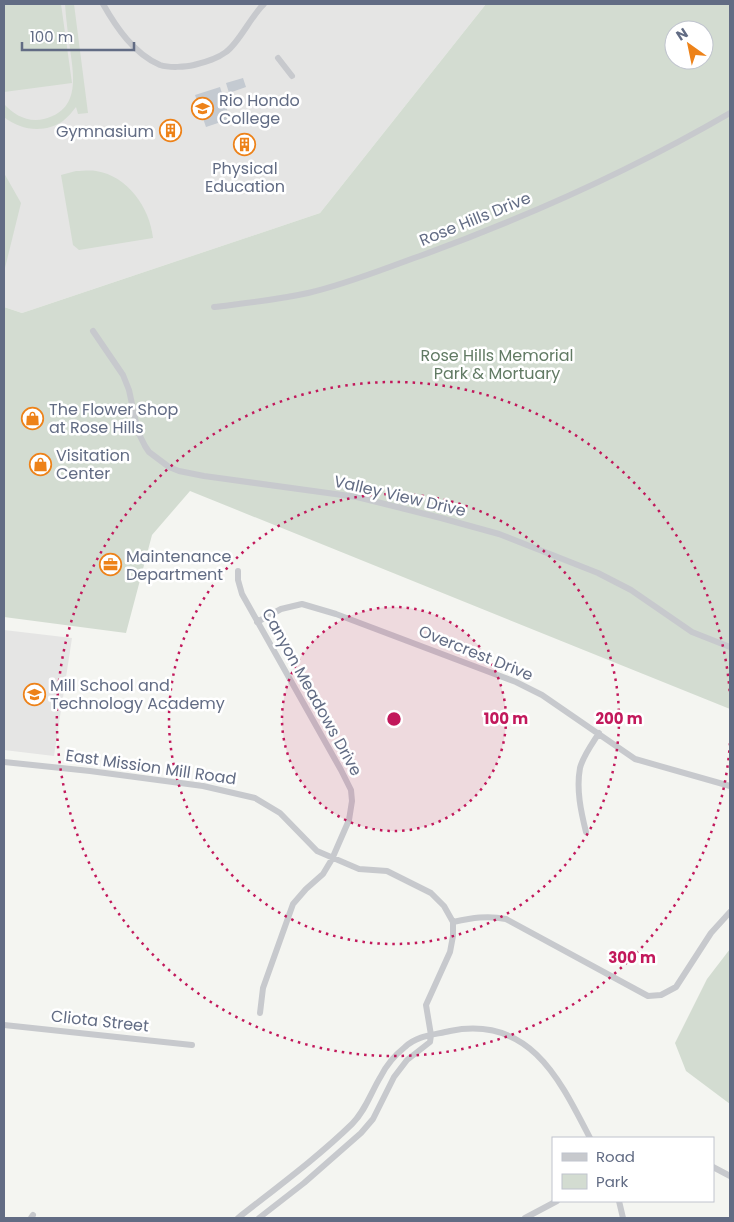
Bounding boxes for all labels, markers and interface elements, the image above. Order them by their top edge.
scale bar [22,20,135,52]
north arrow [664,20,714,70]
text: N [672,23,692,45]
text: 100 m [30,26,73,47]
place label: Rio Hondo College [219,89,300,130]
school or university icon: Rio Hondo College [191,97,215,121]
building icon: Gymnasium [158,119,182,143]
place label: Gymnasium [56,120,154,143]
building icon: Physical Education [233,132,257,156]
place label: Physical Education [205,157,285,198]
street label: Rose Hills Drive [416,186,534,252]
park label: Rose Hills Memorial Park & Mortuary [420,344,574,385]
place label: The Flower Shop at Rose Hills [49,398,178,439]
shop icon: The Flower Shop at Rose Hills [21,406,45,430]
place label: Visitation Center [56,444,130,485]
shop icon: Visitation Center [28,452,52,476]
street label: Valley View Drive [332,470,468,522]
place label: Maintenance Department [126,545,232,586]
office icon: Maintenance Department [98,553,122,577]
street label: Canyon Meadows Drive [256,604,368,780]
street label: Overcrest Drive [415,620,537,686]
place label: Mill School and Technology Academy [50,674,225,715]
school or university icon: Mill School and Technology Academy [22,682,46,706]
text: 100 m [484,708,528,729]
text: 200 m [595,708,643,729]
centre of rings [385,710,403,728]
street label: East Mission Mill Road [64,744,238,790]
text: 300 m [608,947,656,968]
street label: Cliota Street [50,1004,150,1038]
legend [552,1137,714,1202]
text: Road [596,1146,635,1167]
text: Park [596,1171,628,1192]

